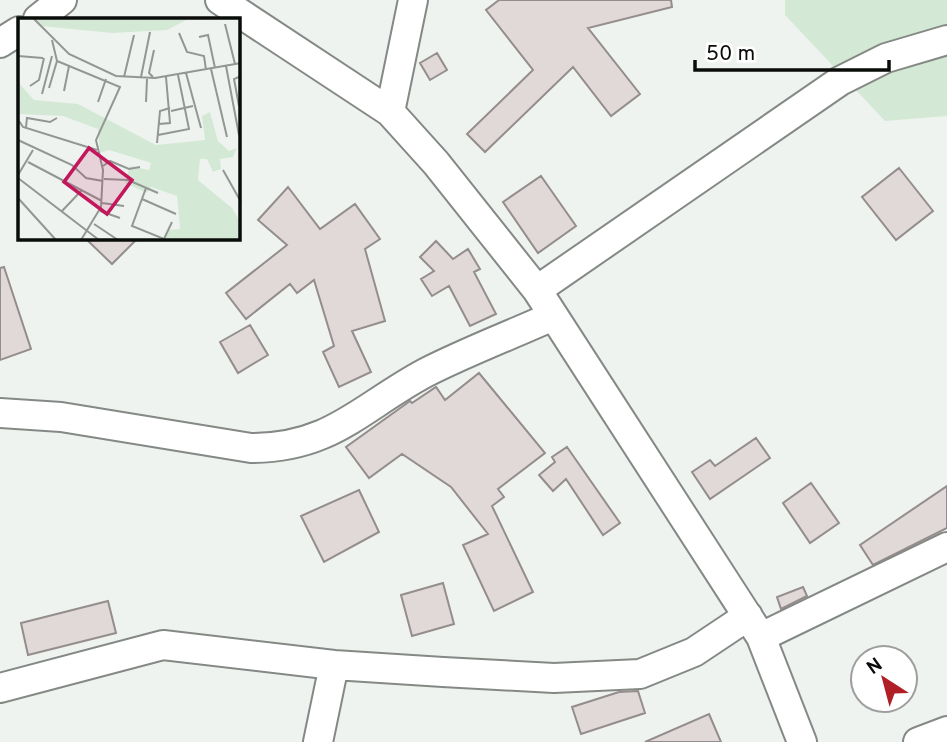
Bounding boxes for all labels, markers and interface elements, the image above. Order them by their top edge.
inset map [18,18,240,240]
scale bar [695,28,889,72]
text: 50 m [706,41,755,68]
north arrow [849,644,919,714]
text: N [863,653,888,681]

